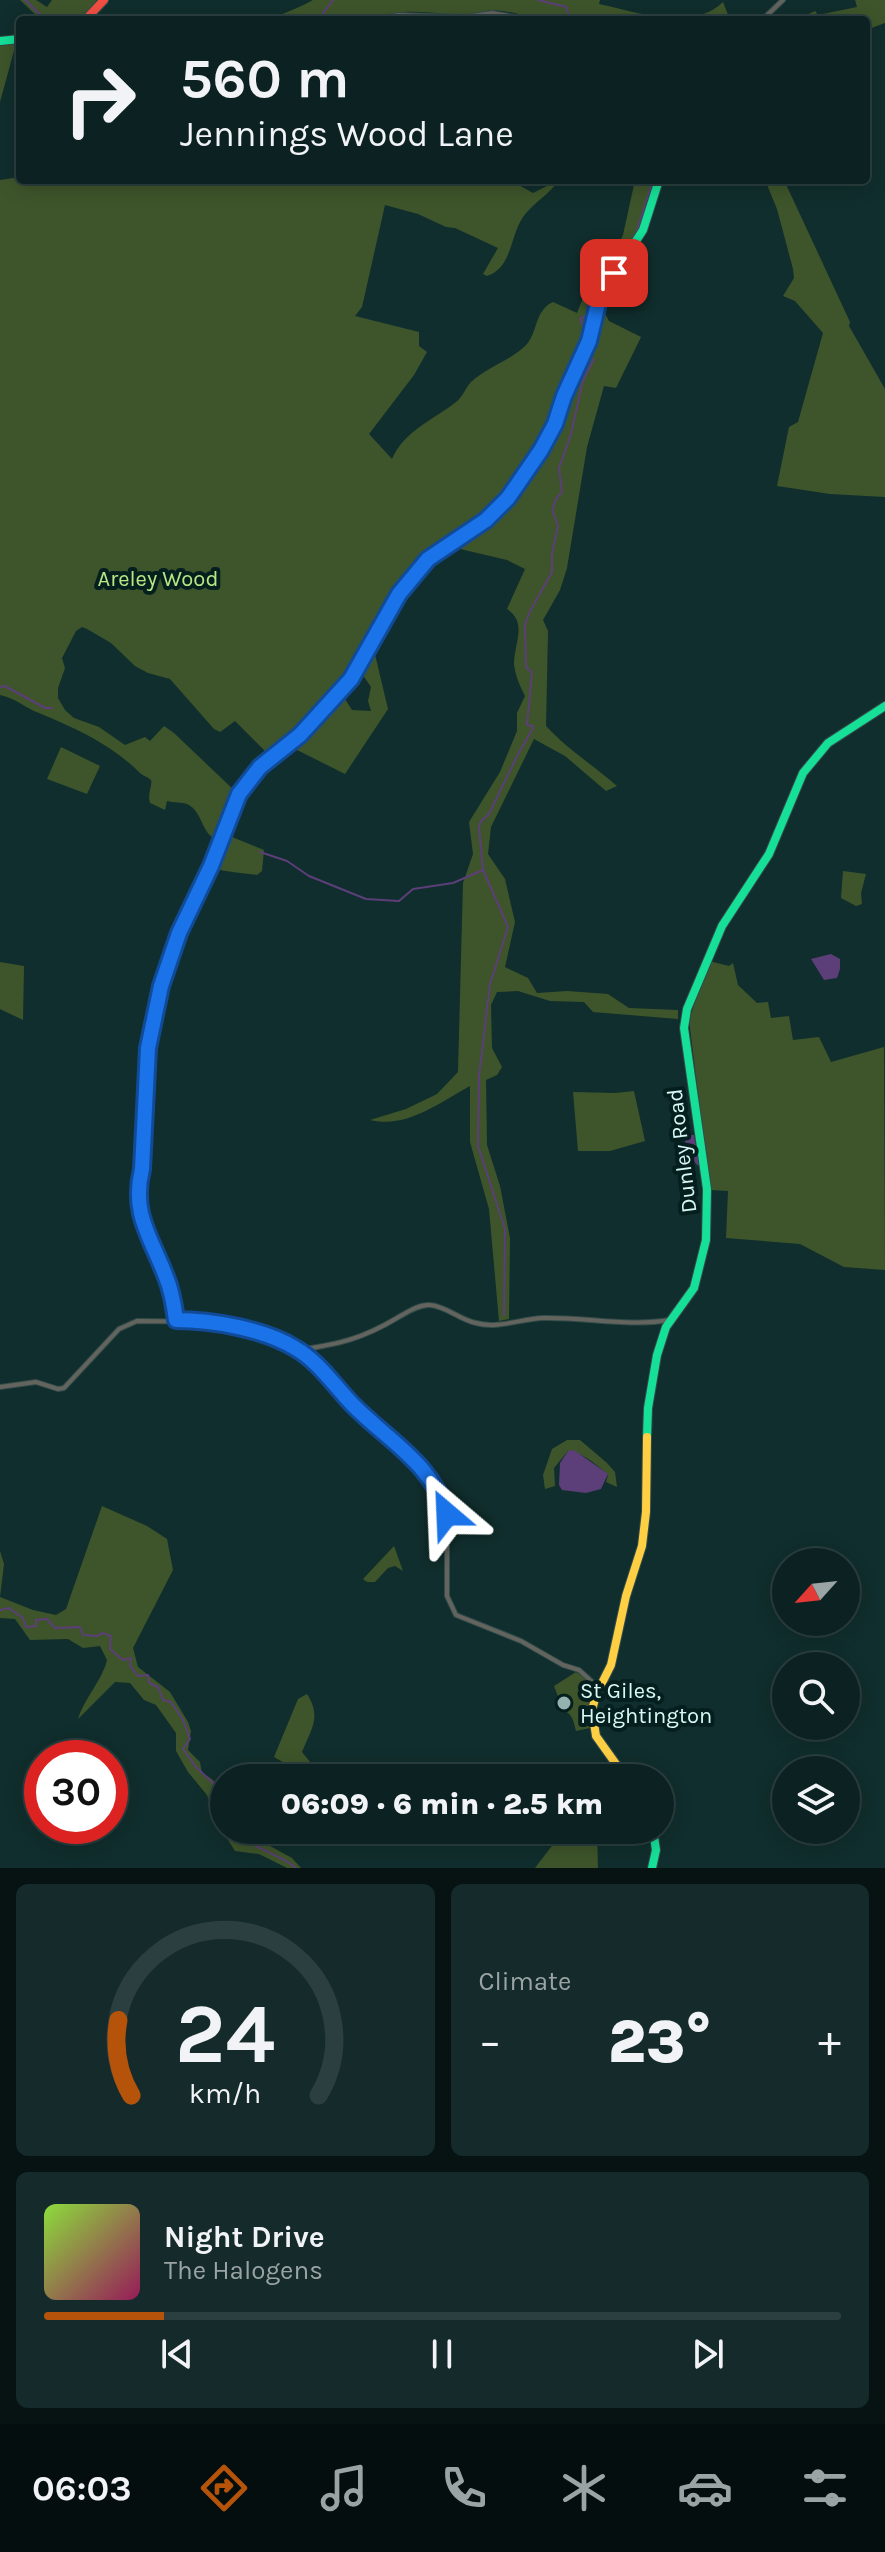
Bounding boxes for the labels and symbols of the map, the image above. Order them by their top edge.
pin [580,239,648,307]
park label: Areley Wood [98,566,218,592]
street label: Dunley Road [661,1087,702,1214]
position arrow [405,1472,489,1556]
north arrow [772,1548,860,1636]
place label: St Giles, Heightington [580,1678,712,1729]
marker: St Giles, Heightington [555,1694,573,1712]
speed limit sign: 30 [24,1740,128,1844]

